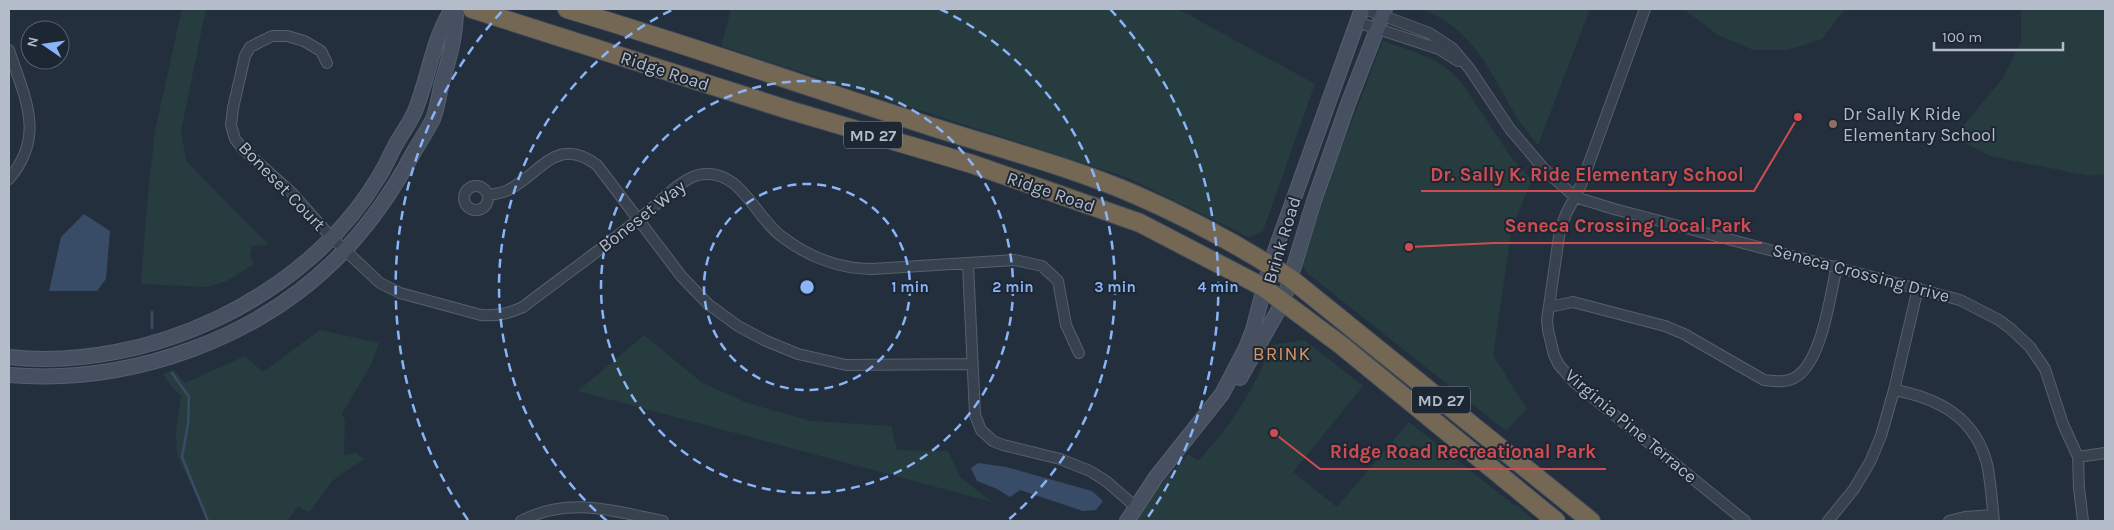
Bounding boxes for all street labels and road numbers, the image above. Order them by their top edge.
street label: Ridge Road [618,46,712,96]
road number: MD 27 [844,122,902,148]
street label: Boneset Court [234,137,330,236]
street label: Ridge Road [1004,167,1098,217]
street label: Boneset Way [594,175,691,257]
street label: Brink Road [1258,194,1306,286]
street label: Seneca Crossing Drive [1770,239,1952,307]
street label: Virginia Pine Terrace [1560,364,1702,488]
road number: MD 27 [1412,386,1470,414]

